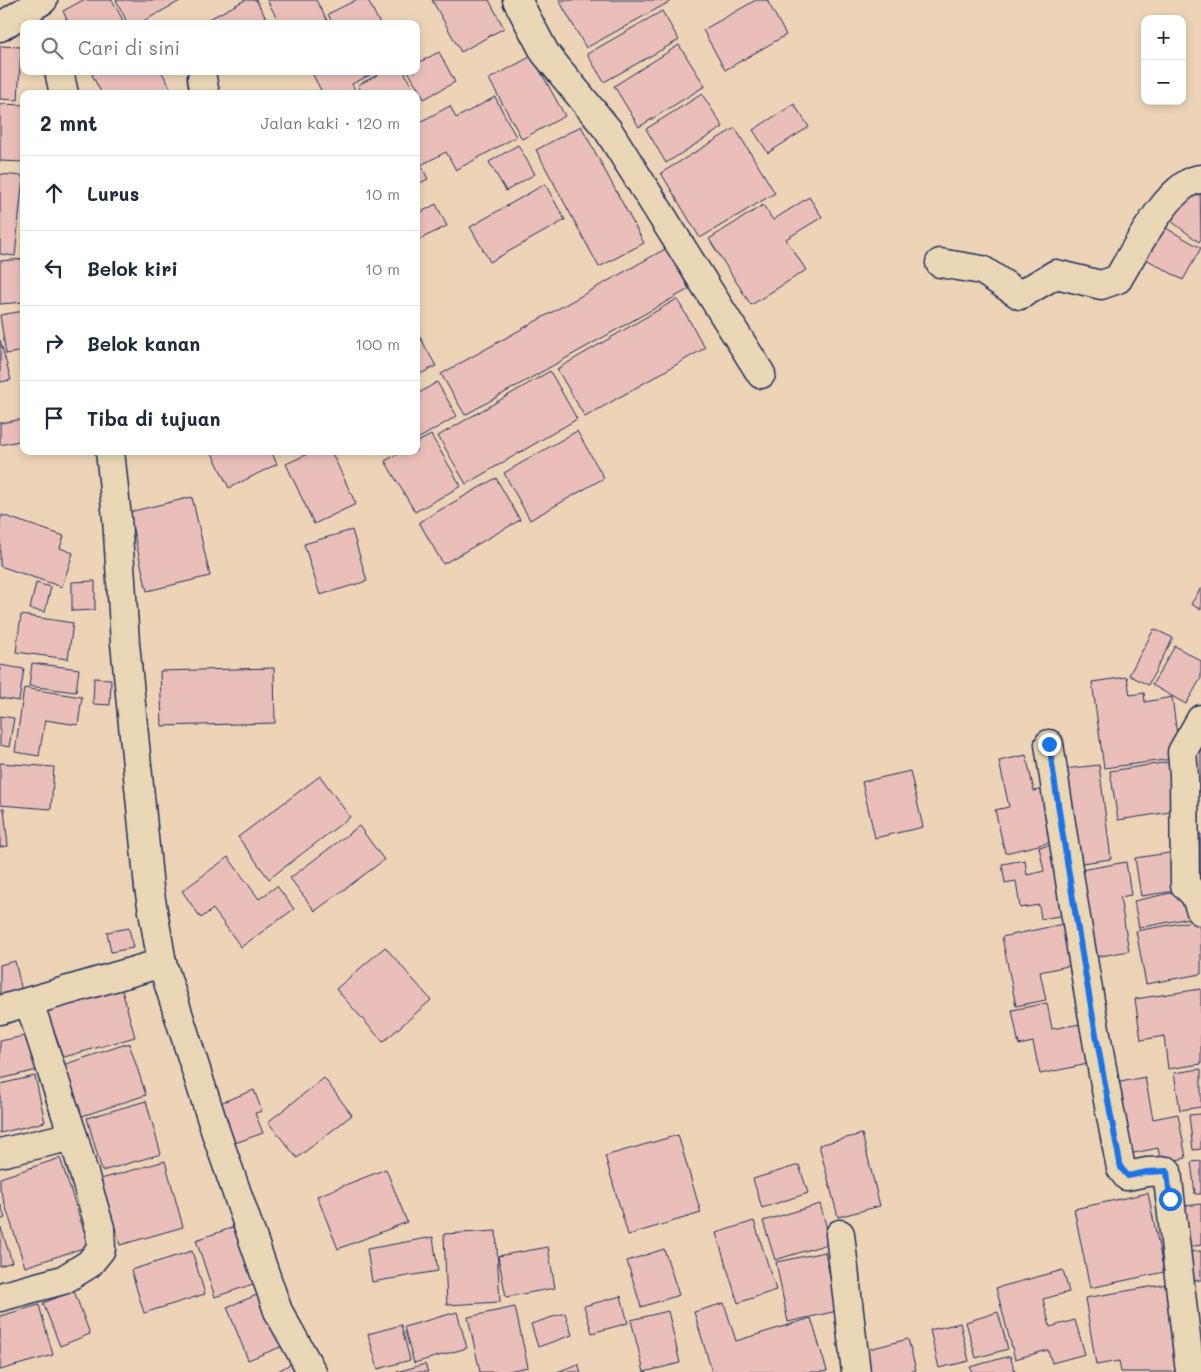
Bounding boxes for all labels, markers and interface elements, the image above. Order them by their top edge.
map controls [1141,15,1186,105]
button: + [1141,15,1186,60]
search box [20,20,420,75]
icon: search [38,34,66,62]
text: Cari di sini [78,35,180,60]
button: − [1141,60,1186,105]
text: 2 mnt [40,109,97,136]
text: Jalan kaki · 120 m [260,112,400,133]
icon: ahead [40,179,68,207]
text: Lurus [87,181,139,206]
text: 10 m [365,183,400,204]
icon: left [40,254,68,282]
text: Belok kiri [87,256,178,281]
text: 10 m [365,258,400,279]
icon: right [40,329,68,357]
text: Belok kanan [87,331,200,356]
text: 100 m [355,333,400,354]
icon: arrive [40,404,68,432]
text: Tiba di tujuan [87,406,220,431]
route end [1038,733,1061,756]
route start [1159,1188,1182,1211]

